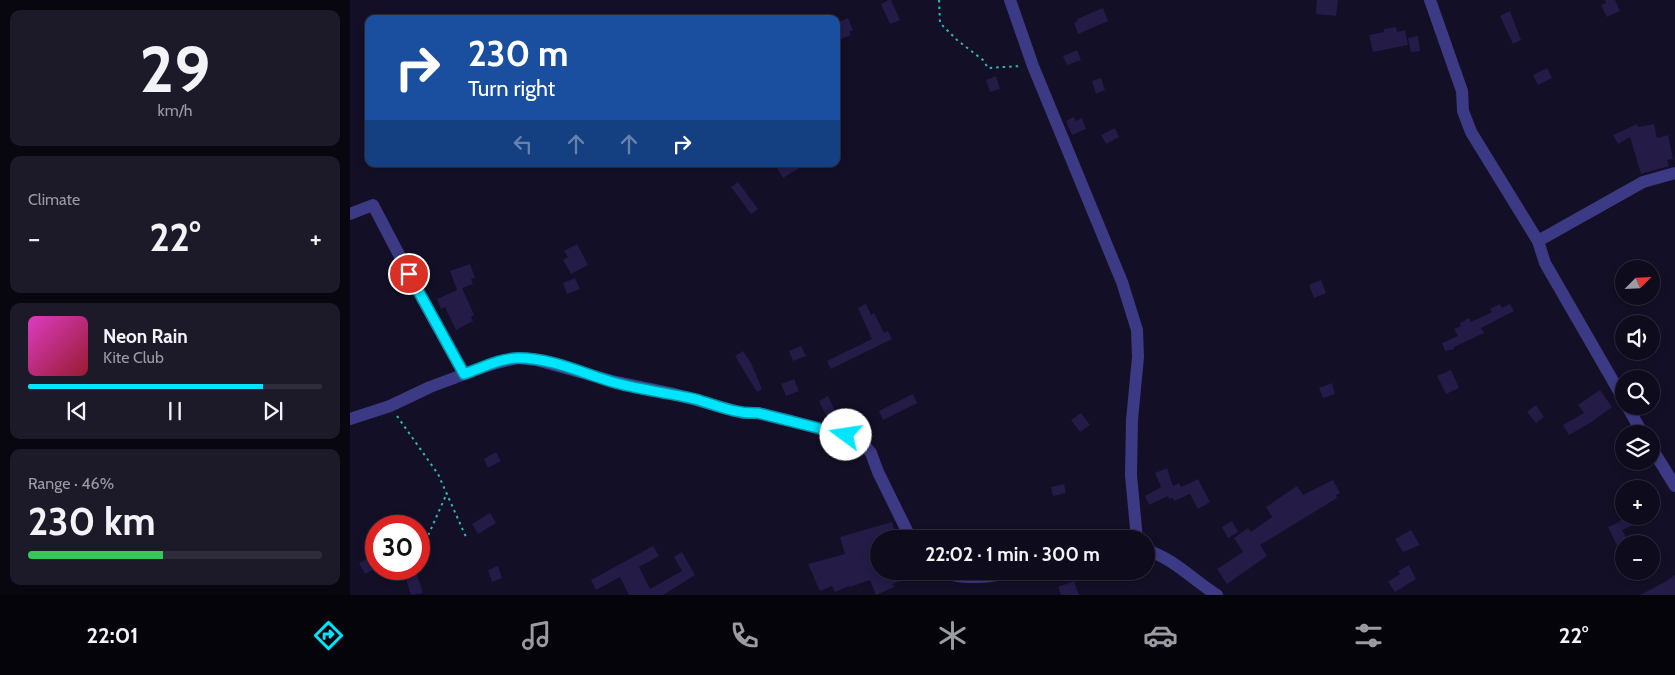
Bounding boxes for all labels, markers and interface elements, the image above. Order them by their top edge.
text: 29 [140,29,210,108]
text: 230 m [468,32,568,75]
icon: right [385,35,450,100]
text: Turn right [468,75,555,102]
text: km/h [157,101,193,120]
icon: left [509,130,537,158]
icon: ahead [562,130,590,158]
icon: ahead [615,130,643,158]
icon: right [668,130,696,158]
text: Climate [28,190,80,209]
text: 22° [149,214,201,261]
text: − [28,221,40,255]
text: + [310,221,322,255]
pin [388,253,430,295]
icon: arrive [395,260,423,288]
north arrow [1615,260,1660,305]
map controls [1615,260,1660,580]
button: sound [1615,315,1660,360]
text: Neon Rain [103,325,188,348]
text: Kite Club [103,348,164,367]
button: search [1615,370,1660,415]
icon: previous [63,397,91,425]
icon: pause [161,397,189,425]
icon: next [259,397,287,425]
position arrow [819,408,871,460]
button: layers [1615,425,1660,470]
text: Range · 46% [28,474,114,493]
button: + [1615,480,1660,525]
text: 230 km [28,498,155,545]
speed limit sign: 30 [365,515,430,580]
button: − [1615,535,1660,580]
text: 22:02 · 1 min · 300 m [925,543,1100,566]
icon: directions [311,618,346,653]
icon: music [519,618,554,653]
icon: phone [727,618,762,653]
icon: climate [935,618,970,653]
icon: car [1143,618,1178,653]
icon: filters [1351,618,1386,653]
text: 22:01 [86,622,138,649]
text: 22° [1559,622,1588,649]

